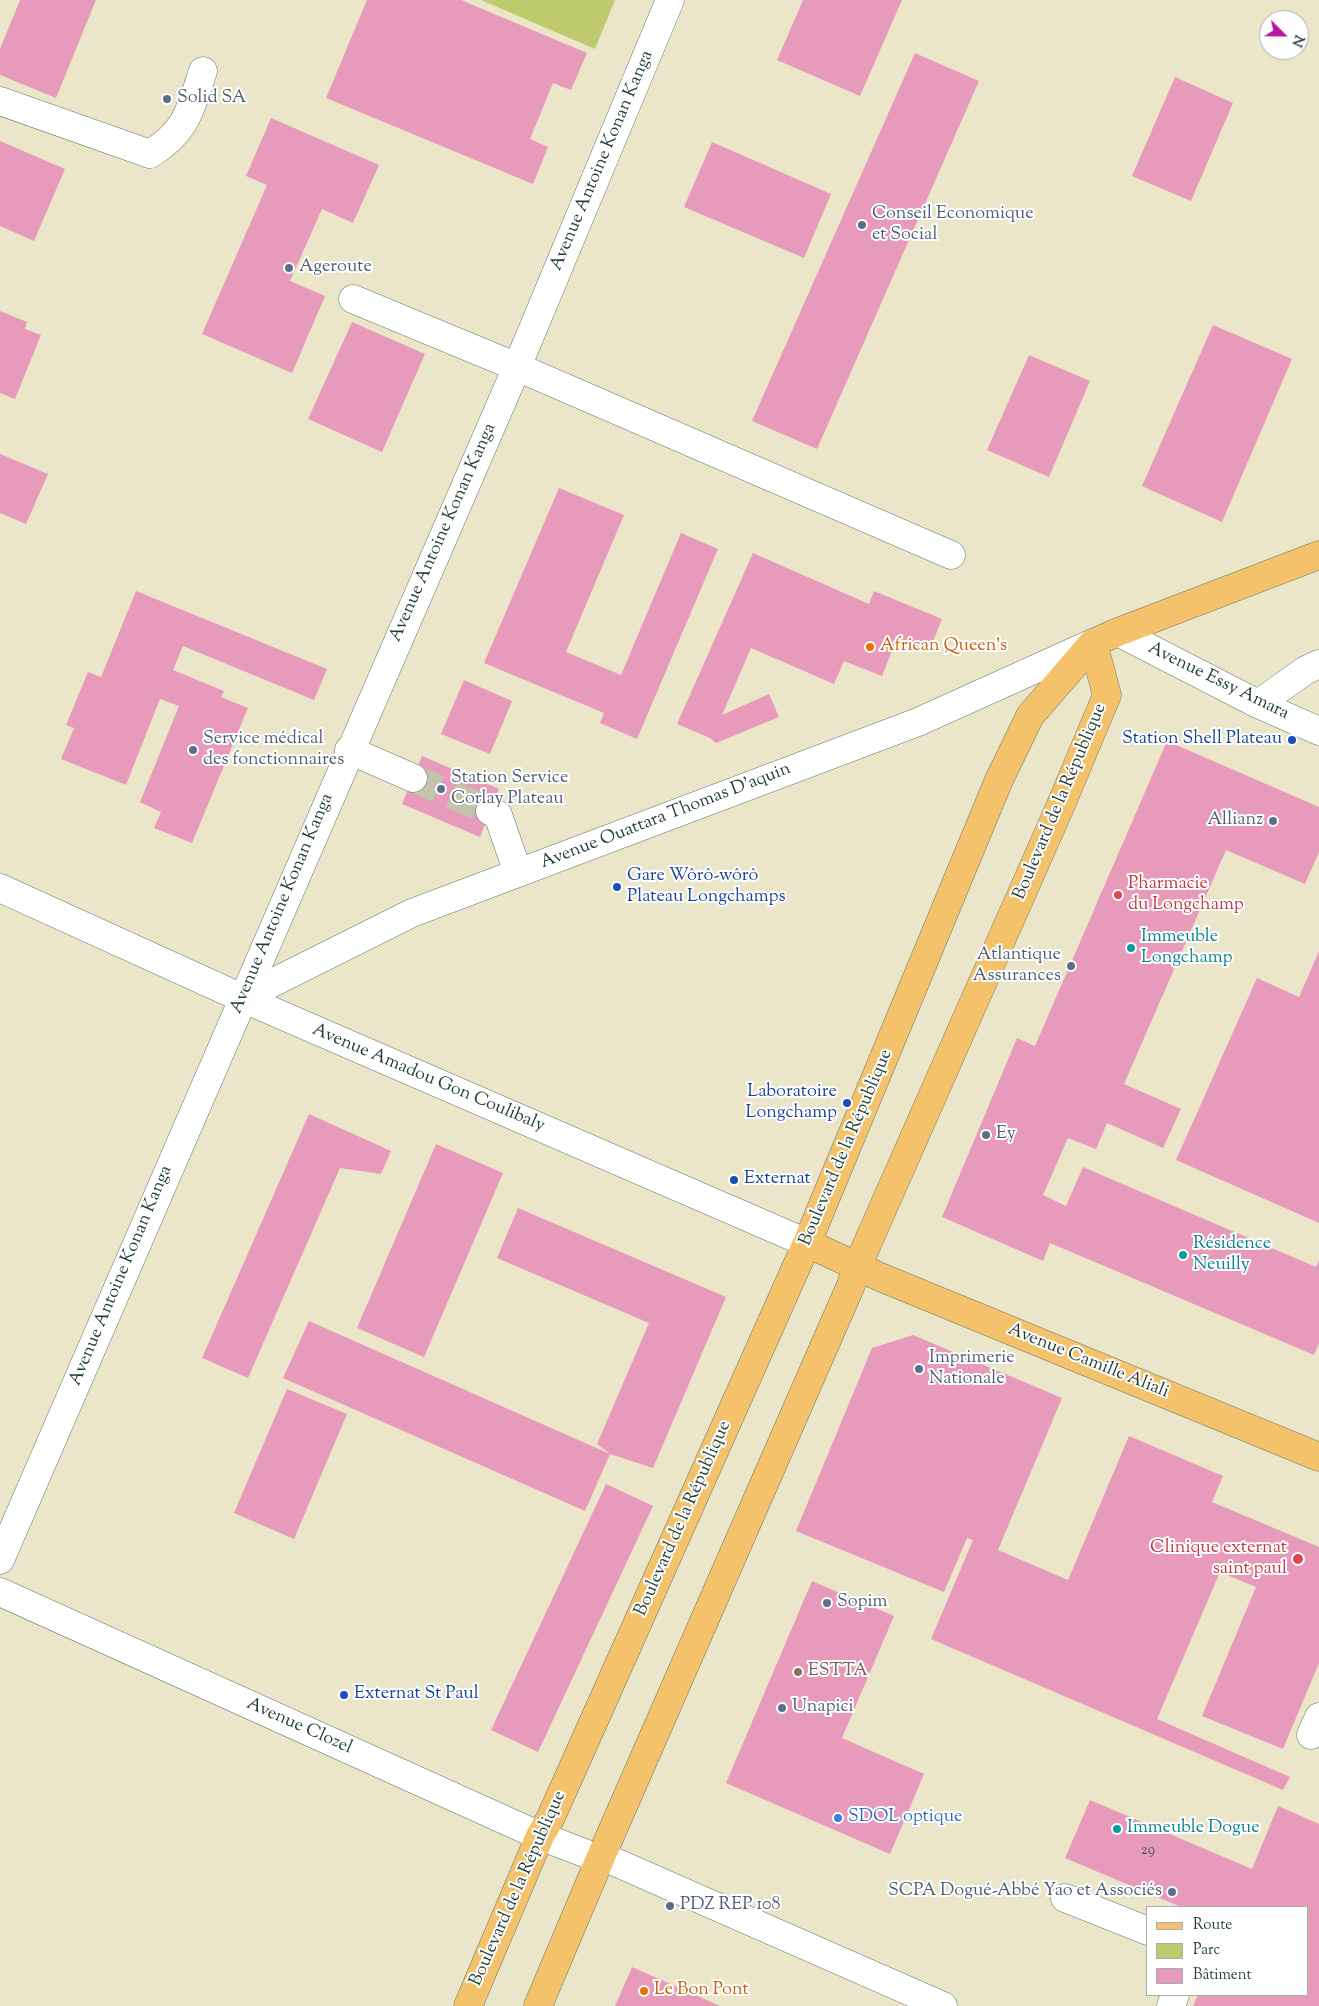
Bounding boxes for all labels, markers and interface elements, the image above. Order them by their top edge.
north arrow [1259,10,1309,60]
text: N [1285,31,1308,50]
street label: Avenue Antoine Konan Kanga [547,48,659,274]
place label: Solid SA [177,88,246,110]
marker: Solid SA [161,93,173,105]
place label: Conseil Economique et Social [872,204,1034,246]
marker: Conseil Economique et Social [856,219,868,231]
place label: Ageroute [299,257,372,279]
marker: Ageroute [283,262,295,274]
street label: Avenue Antoine Konan Kanga [386,420,502,646]
place label: African Queen's [880,636,1007,658]
street label: Avenue Essy Amara [1144,638,1292,726]
marker: African Queen's [864,641,876,653]
street label: Boulevard de la République [1010,701,1112,903]
place label: Service médical des fonctionnaires [203,729,344,772]
place label: Station Shell Plateau [1122,729,1282,751]
marker: Station Shell Plateau [1286,734,1298,746]
marker: Service médical des fonctionnaires [187,744,199,756]
street label: Avenue Ouattara Thomas D'aquin [538,759,794,875]
place label: Station Service Corlay Plateau [451,768,568,811]
marker: Station Service Corlay Plateau [435,783,447,795]
street label: Avenue Antoine Konan Kanga [227,791,339,1017]
place label: Allianz [1207,810,1263,832]
marker: Allianz [1267,815,1279,827]
place label: Gare Wôrô-wôrô Plateau Longchamps [627,866,786,909]
place label: Pharmacie du Longchamp [1128,874,1244,916]
marker: Gare Wôrô-wôrô Plateau Longchamps [611,881,623,893]
marker: Pharmacie du Longchamp [1112,889,1124,901]
place label: Immeuble Longchamp [1141,927,1232,970]
marker: Immeuble Longchamp [1125,942,1137,954]
place label: Atlantique Assurances [973,945,1061,988]
marker: Atlantique Assurances [1065,960,1077,972]
street label: Avenue Amadou Gon Coulibaly [308,1020,548,1138]
street label: Boulevard de la République [796,1047,898,1249]
place label: Laboratoire Longchamp [746,1082,837,1124]
marker: Laboratoire Longchamp [841,1097,853,1109]
place label: Ey [996,1124,1016,1146]
marker: Ey [980,1129,992,1141]
street label: Avenue Antoine Konan Kanga [66,1163,178,1389]
place label: Externat [744,1169,811,1191]
marker: Externat [728,1174,740,1186]
place label: Résidence Neuilly [1193,1234,1271,1276]
marker: Résidence Neuilly [1177,1249,1189,1261]
street label: Avenue Camille Aliali [1004,1320,1172,1404]
place label: Imprimerie Nationale [929,1348,1015,1390]
marker: Imprimerie Nationale [913,1363,925,1375]
street label: Boulevard de la République [631,1418,737,1620]
place label: Clinique externat saint paul [1150,1538,1287,1580]
marker: Clinique externat saint paul [1291,1552,1305,1566]
place label: Sopim [837,1592,887,1614]
marker: Sopim [821,1597,833,1609]
place label: ESTTA [808,1661,868,1683]
marker: ESTTA [792,1666,804,1678]
place label: Externat St Paul [354,1684,479,1706]
marker: Externat St Paul [338,1689,350,1701]
street label: Avenue Clozel [243,1694,355,1760]
place label: Unapici [792,1697,854,1719]
marker: Unapici [776,1702,788,1714]
street label: Boulevard de la République [466,1788,572,1990]
place label: SDOL optique [848,1807,962,1829]
marker: SDOL optique [832,1812,844,1824]
place label: Immeuble Dogue [1127,1818,1260,1840]
marker: Immeuble Dogue [1111,1823,1123,1835]
house number: 29 [1141,1842,1155,1860]
place label: SCPA Dogué-Abbé Yao et Associés [888,1881,1162,1903]
marker: SCPA Dogué-Abbé Yao et Associés [1166,1886,1178,1898]
place label: PDZ REP 108 [680,1895,781,1917]
marker: PDZ REP 108 [664,1900,676,1912]
legend [1146,1906,1309,1996]
text: Route [1193,1915,1232,1936]
text: Parc [1193,1940,1220,1961]
text: Bâtiment [1193,1965,1252,1986]
place label: Le Bon Pont [654,1980,749,2002]
marker: Le Bon Pont [638,1985,650,1997]

